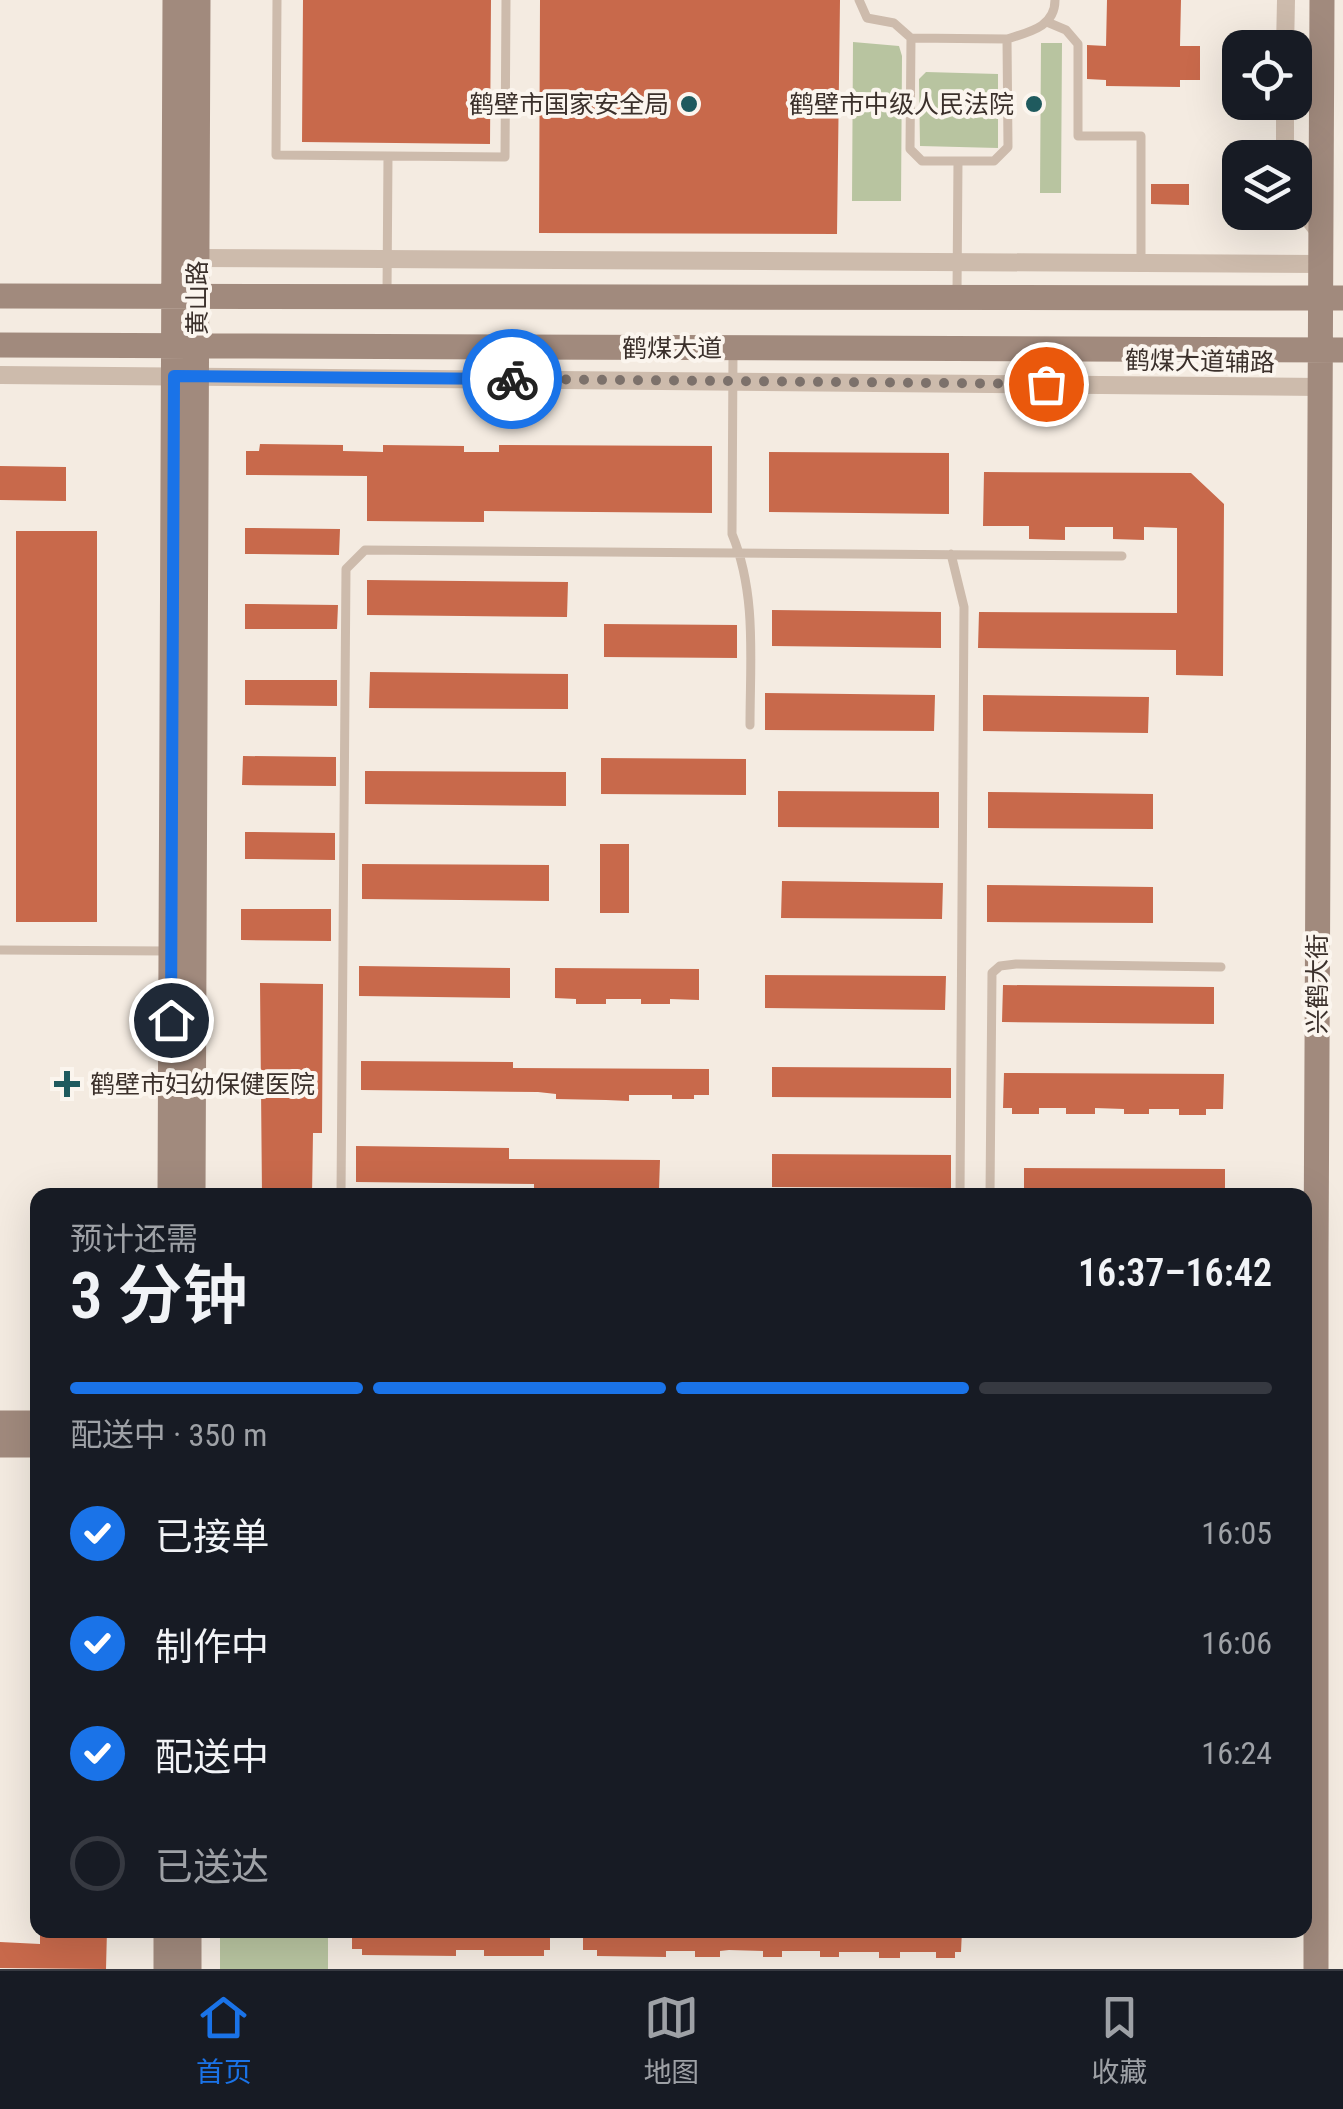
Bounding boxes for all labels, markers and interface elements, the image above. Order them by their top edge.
map controls [1222,30,1312,230]
button: locate [1222,30,1312,120]
place label: 鹤壁市国家安全局 [469,90,669,119]
place label: 鹤壁市中级人民法院 [789,90,1014,119]
marker: 鹤壁市国家安全局 [678,93,700,115]
marker: 鹤壁市中级人民法院 [1023,93,1045,115]
button: layers [1222,140,1312,230]
street label: 黄山路 [183,260,212,336]
courier [462,329,562,429]
street label: 鹤煤大道 [622,334,722,363]
pin [1004,342,1089,427]
street label: 鹤煤大道辅路 [1125,346,1275,377]
icon: bike [485,352,540,407]
icon: bag [1019,357,1074,412]
street label: 兴鹤大街 [1303,934,1332,1034]
pin [129,978,214,1063]
icon: home [144,993,199,1048]
place label: 鹤壁市妇幼保健医院 [90,1070,315,1099]
marker: 鹤壁市妇幼保健医院 [54,1071,80,1097]
text: 预计还需 [70,1220,198,1258]
text: 16:37–16:42 [1078,1251,1272,1295]
text: 3 分钟 [70,1258,248,1334]
text: 配送中 · 350 m [70,1416,267,1454]
icon: check [70,1506,125,1561]
text: 16:05 [1201,1514,1272,1552]
text: 已接单 [155,1515,269,1559]
icon: check [70,1616,125,1671]
text: 16:06 [1201,1624,1272,1662]
text: 制作中 [155,1625,269,1669]
icon: check [70,1726,125,1781]
text: 16:24 [1201,1734,1272,1772]
text: 配送中 [155,1735,269,1779]
text: 已送达 [155,1845,269,1889]
tab: 首页 [196,1990,252,2090]
tab: 地图 [643,1990,699,2090]
tab: 收藏 [1091,1990,1147,2090]

